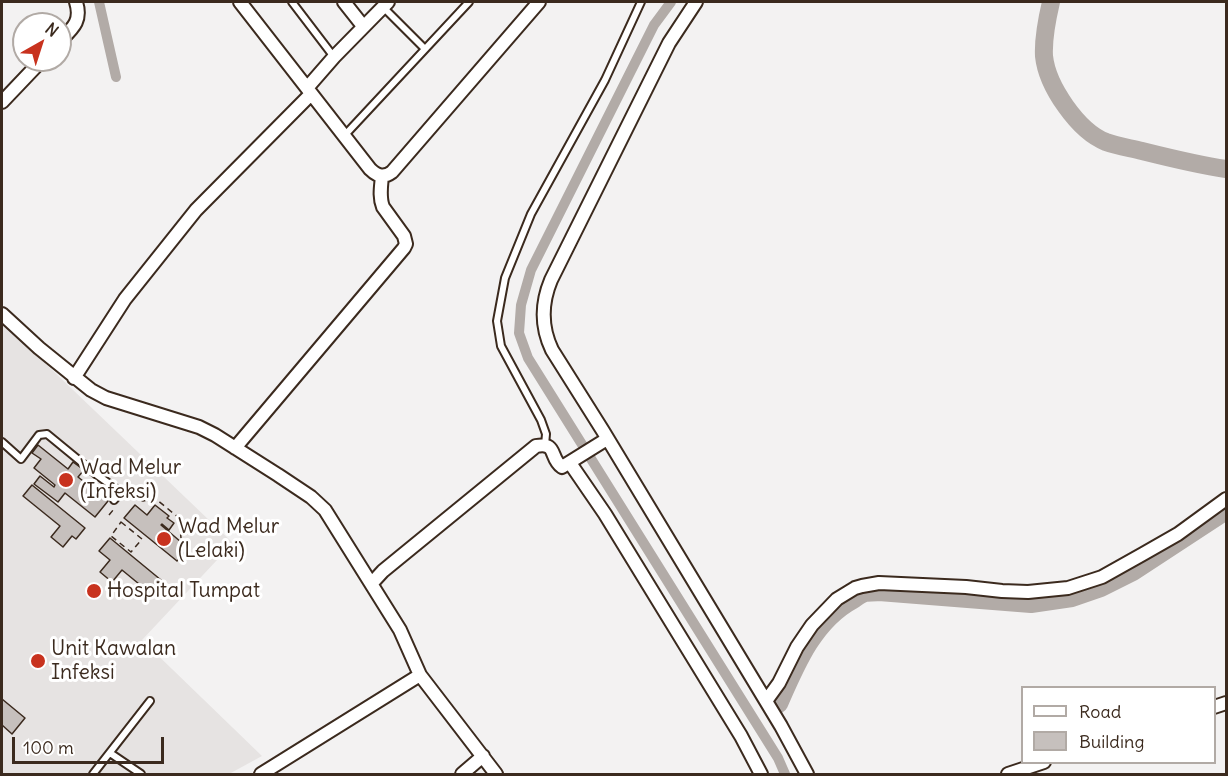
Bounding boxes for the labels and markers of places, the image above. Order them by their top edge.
place label: Wad Melur (Infeksi) [80,455,181,505]
marker: Wad Melur (Infeksi) [57,471,75,489]
place label: Wad Melur (Lelaki) [178,514,279,564]
marker: Wad Melur (Lelaki) [155,530,173,548]
place label: Hospital Tumpat [107,578,260,604]
marker: Hospital Tumpat [85,582,103,600]
place label: Unit Kawalan Infeksi [51,636,176,686]
marker: Unit Kawalan Infeksi [29,652,47,670]

